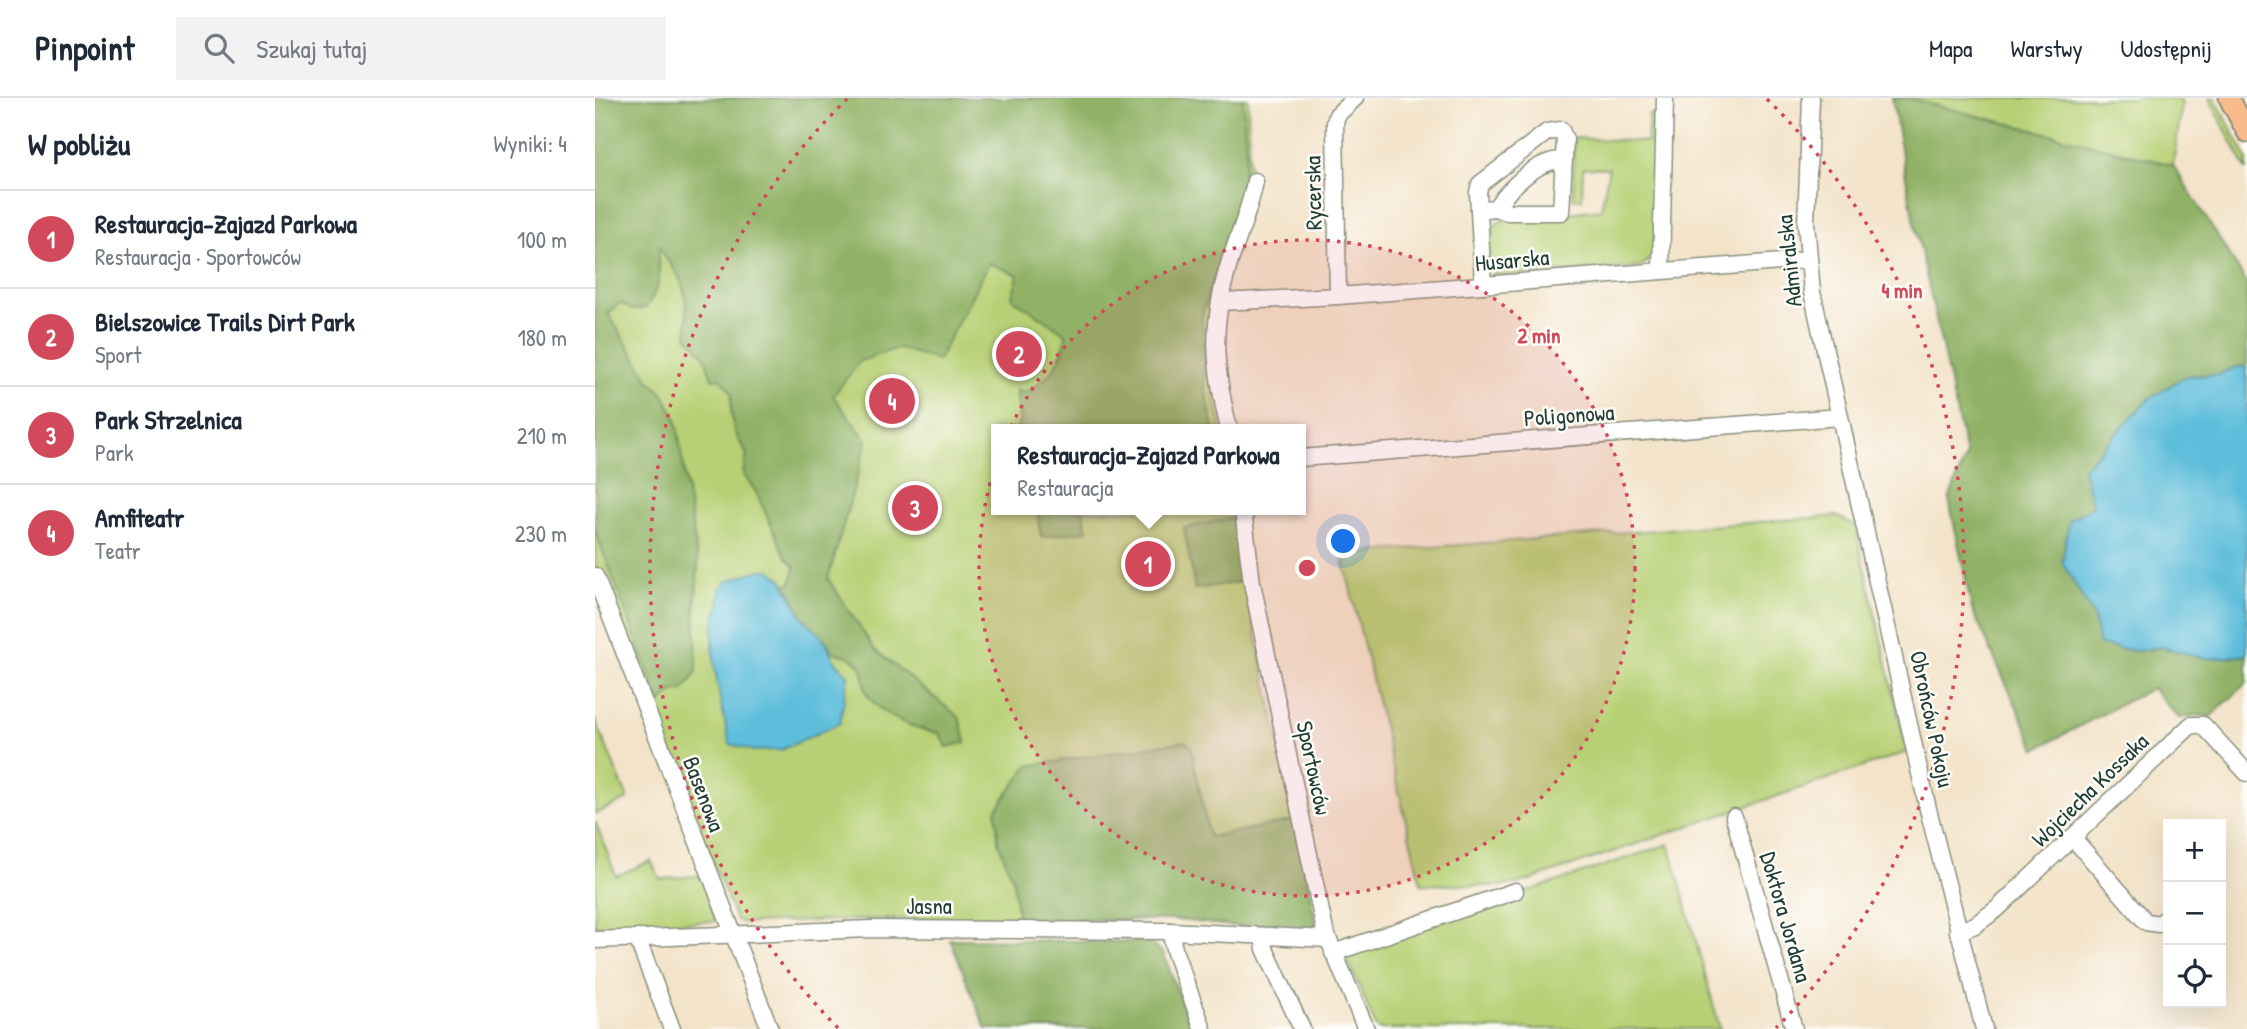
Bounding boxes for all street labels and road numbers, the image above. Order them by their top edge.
street label: Rycerska [1296,155,1329,231]
street label: Admiralska [1768,213,1809,309]
street label: Husarska [1474,241,1550,278]
street label: Poligonowa [1523,396,1615,433]
street label: Obrońców Pokoju [1903,648,1962,790]
street label: Sportowców [1289,718,1340,818]
street label: Wojciecha Kossaka [2024,726,2155,853]
street label: Basenowa [676,752,733,836]
street label: Doktora Jordana [1753,848,1820,986]
street label: Jasna [906,890,952,921]

